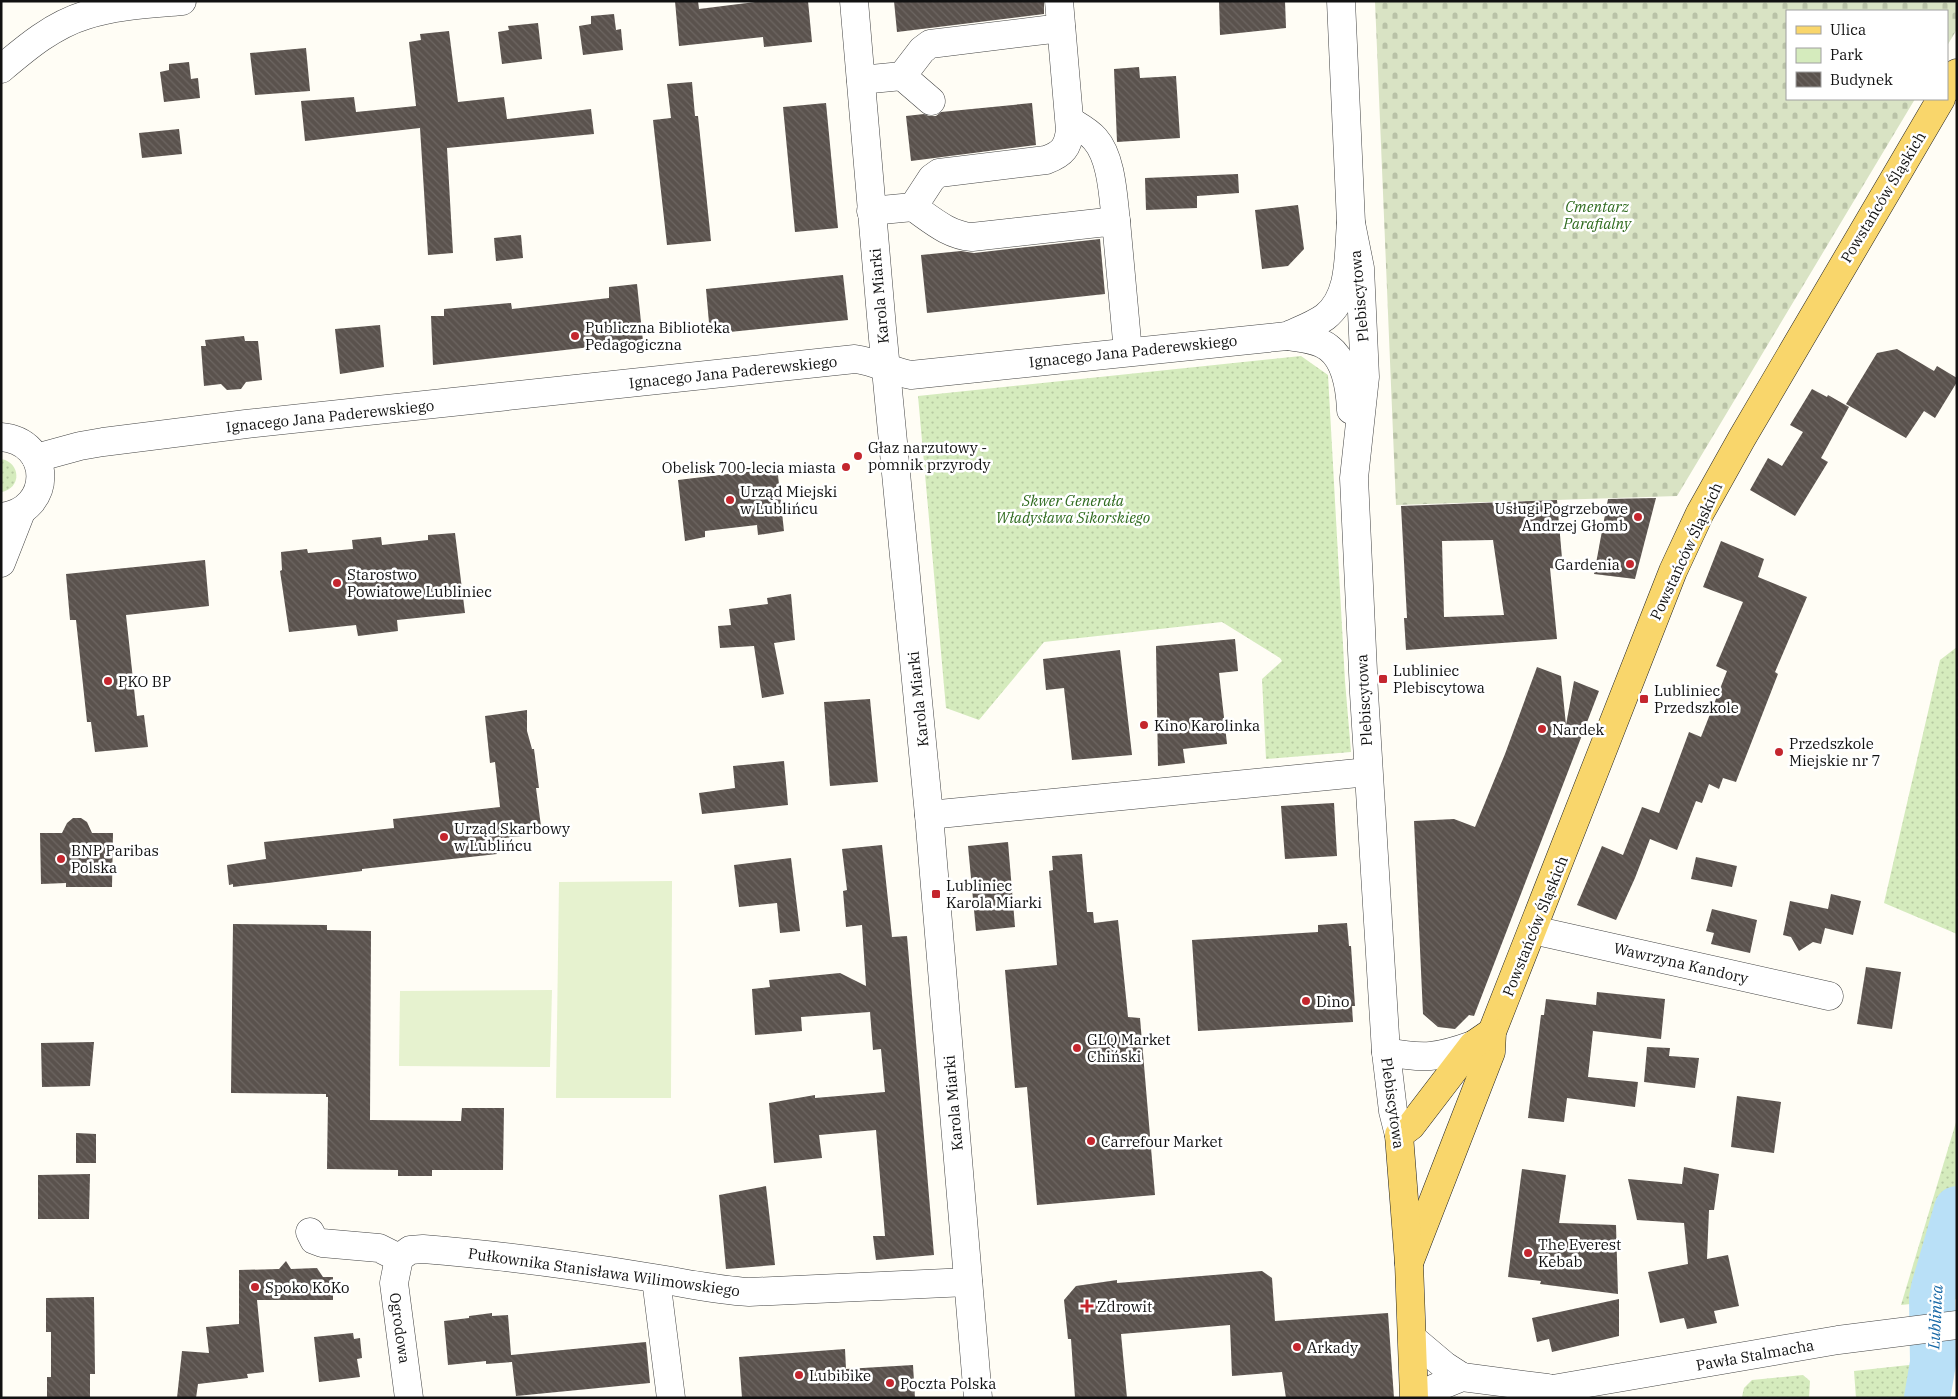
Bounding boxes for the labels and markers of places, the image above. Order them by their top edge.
place label: Publiczna Biblioteka Pedagogiczna [585,318,730,354]
marker: Publiczna Biblioteka Pedagogiczna [569,330,581,342]
place label: Głaz narzutowy - pomnik przyrody [868,438,991,474]
marker: Głaz narzutowy - pomnik przyrody [852,450,864,462]
place label: Obelisk 700-lecia miasta [662,458,836,477]
marker: Obelisk 700-lecia miasta [840,461,852,473]
place label: Urząd Miejski w Lublińcu [740,482,838,518]
marker: Urząd Miejski w Lublińcu [724,494,736,506]
place label: Usługi Pogrzebowe Andrzej Głomb [1495,499,1628,535]
marker: Usługi Pogrzebowe Andrzej Głomb [1632,511,1644,523]
place label: Gardenia [1555,555,1620,574]
marker: Gardenia [1624,558,1636,570]
place label: Starostwo Powiatowe Lubliniec [347,565,492,601]
marker: Starostwo Powiatowe Lubliniec [331,577,343,589]
place label: Lubliniec Plebiscytowa [1393,661,1485,697]
place label: PKO BP [118,672,171,691]
marker: Lubliniec Plebiscytowa [1377,673,1389,685]
marker: PKO BP [102,675,114,687]
place label: Lubliniec Przedszkole [1654,681,1739,717]
marker: Lubliniec Przedszkole [1638,693,1650,705]
place label: Kino Karolinka [1154,716,1260,735]
marker: Kino Karolinka [1138,719,1150,731]
place label: Nardek [1552,720,1605,739]
marker: Nardek [1536,723,1548,735]
place label: Przedszkole Miejskie nr 7 [1789,734,1880,770]
marker: Przedszkole Miejskie nr 7 [1773,746,1785,758]
place label: Urząd Skarbowy w Lublińcu [454,819,570,855]
marker: Urząd Skarbowy w Lublińcu [438,831,450,843]
place label: BNP Paribas Polska [71,841,159,877]
marker: BNP Paribas Polska [55,853,67,865]
place label: Lubliniec Karola Miarki [946,876,1042,912]
marker: Lubliniec Karola Miarki [930,888,942,900]
place label: Dino [1316,992,1349,1011]
marker: Dino [1300,995,1312,1007]
place label: GLQ Market Chiński [1087,1030,1171,1066]
marker: GLQ Market Chiński [1071,1042,1083,1054]
place label: Carrefour Market [1101,1132,1223,1151]
marker: Carrefour Market [1085,1135,1097,1147]
place label: The Everest Kebab [1538,1235,1621,1271]
marker: The Everest Kebab [1522,1247,1534,1259]
place label: Spoko KoKo [265,1278,349,1297]
marker: Spoko KoKo [249,1281,261,1293]
place label: Zdrowit [1097,1297,1152,1316]
marker: Zdrowit [1081,1300,1093,1312]
place label: Arkady [1307,1338,1358,1357]
marker: Arkady [1291,1341,1303,1353]
place label: Lubibike [809,1366,871,1385]
marker: Lubibike [793,1369,805,1381]
place label: Poczta Polska [900,1374,996,1393]
marker: Poczta Polska [884,1377,896,1389]

